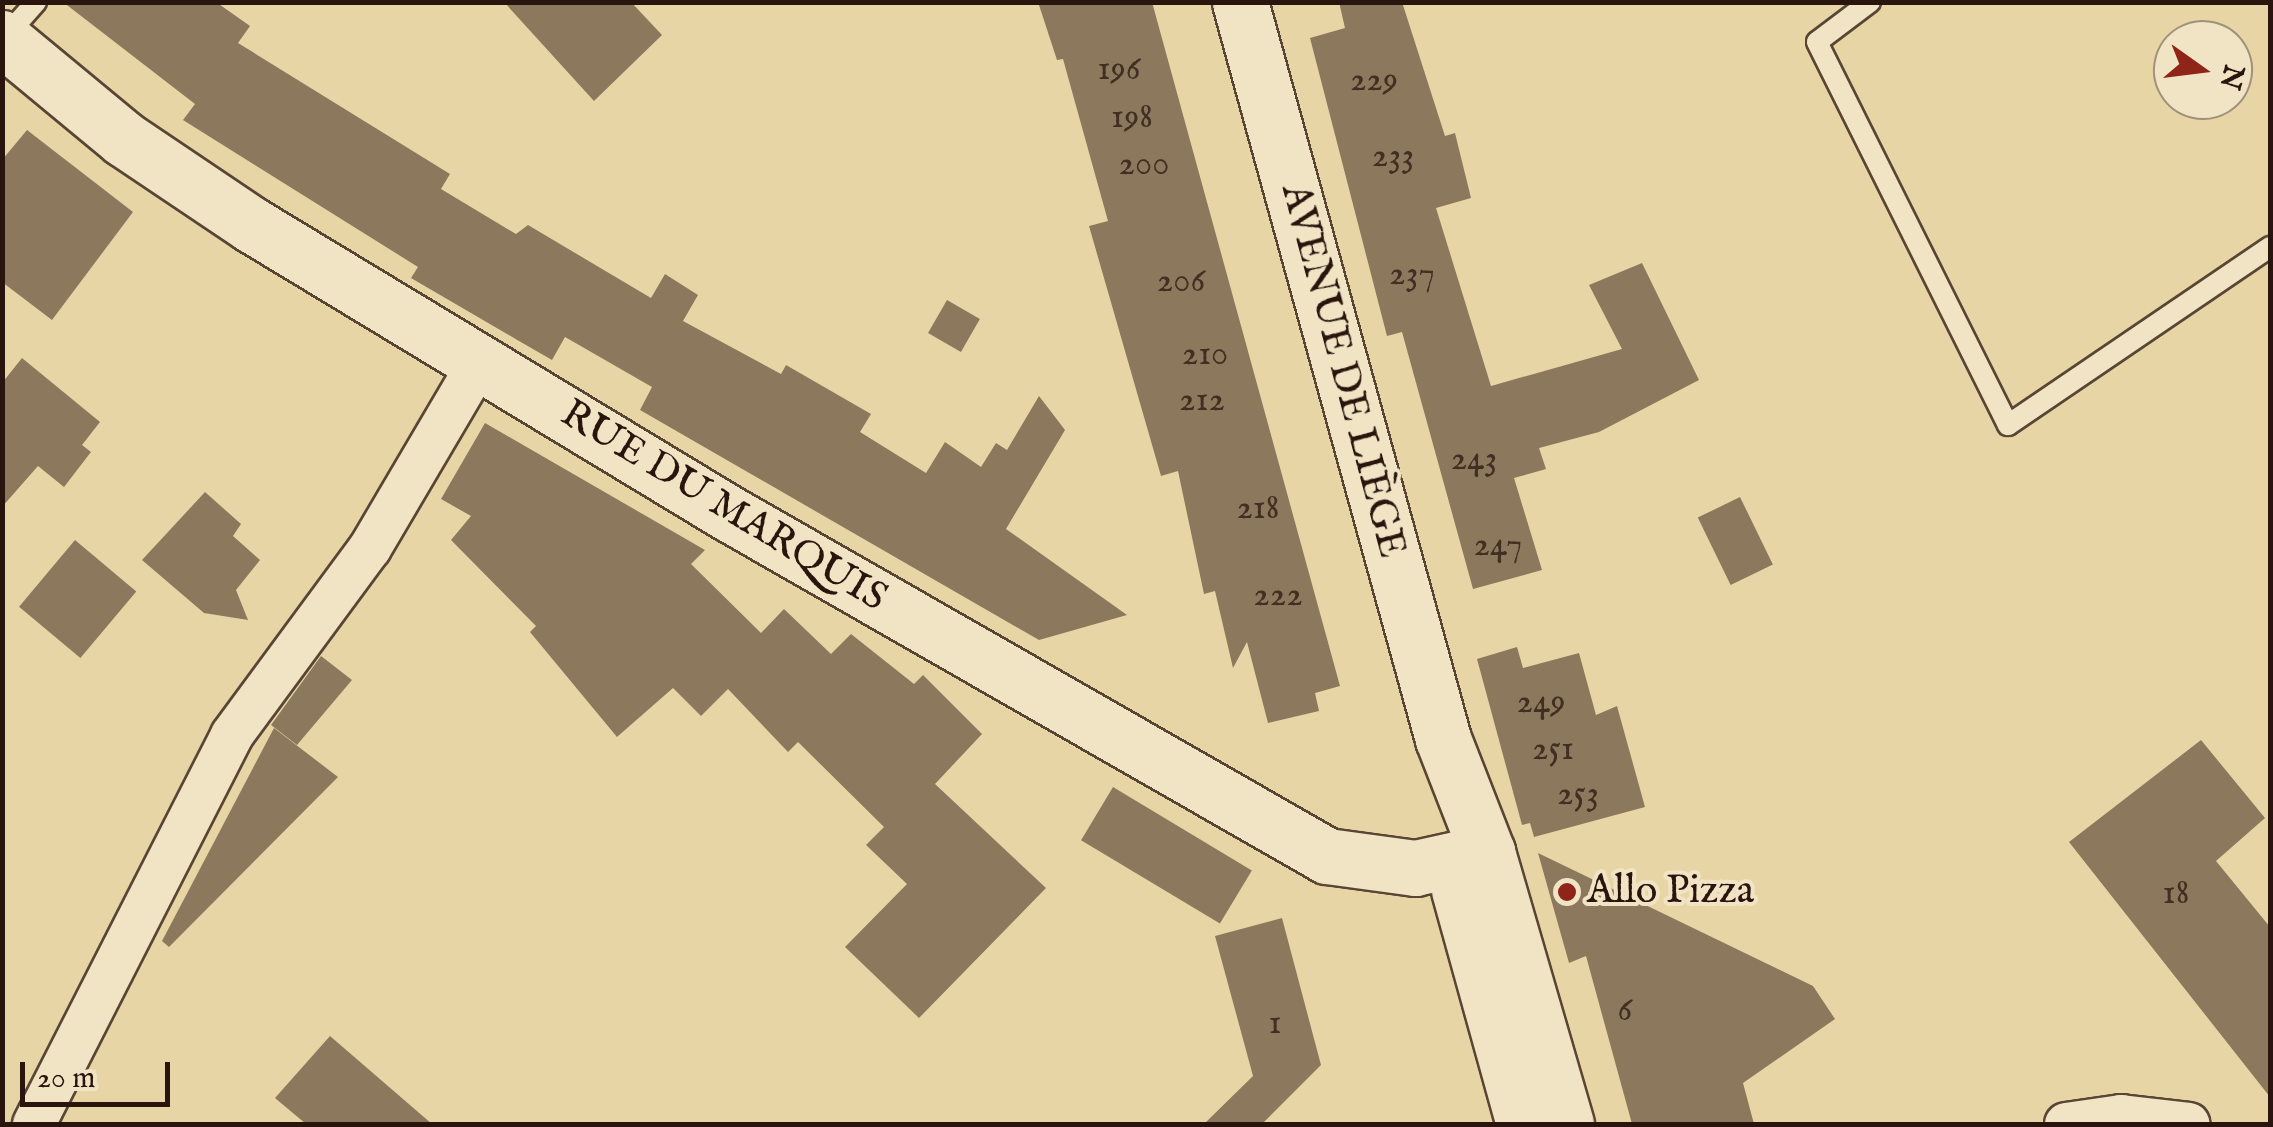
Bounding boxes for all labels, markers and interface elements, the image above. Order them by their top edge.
north arrow [2153,20,2253,120]
house number: 196 [1097,49,1141,91]
house number: 229 [1350,60,1398,102]
text: N [2211,61,2251,93]
house number: 198 [1111,97,1153,139]
house number: 233 [1372,136,1414,178]
house number: 200 [1119,144,1169,186]
street label: AVENUE DE LIÈGE [1269,179,1415,563]
house number: 237 [1389,254,1435,296]
house number: 206 [1157,261,1205,303]
house number: 210 [1182,334,1228,376]
house number: 212 [1179,380,1225,422]
street label: RUE DU MARQUIS [551,391,895,623]
house number: 243 [1451,439,1497,481]
house number: 218 [1236,488,1280,530]
house number: 247 [1474,525,1522,567]
house number: 222 [1253,575,1303,617]
house number: 249 [1517,682,1565,724]
house number: 251 [1532,729,1574,771]
house number: 253 [1557,774,1599,816]
place label: Allo Pizza [1587,868,1754,916]
house number: 18 [2163,873,2189,915]
marker: Allo Pizza [1556,881,1578,903]
house number: 6 [1618,990,1632,1032]
house number: 1 [1268,1003,1282,1045]
scale bar [25,1042,175,1104]
text: 20 m [37,1060,96,1098]

